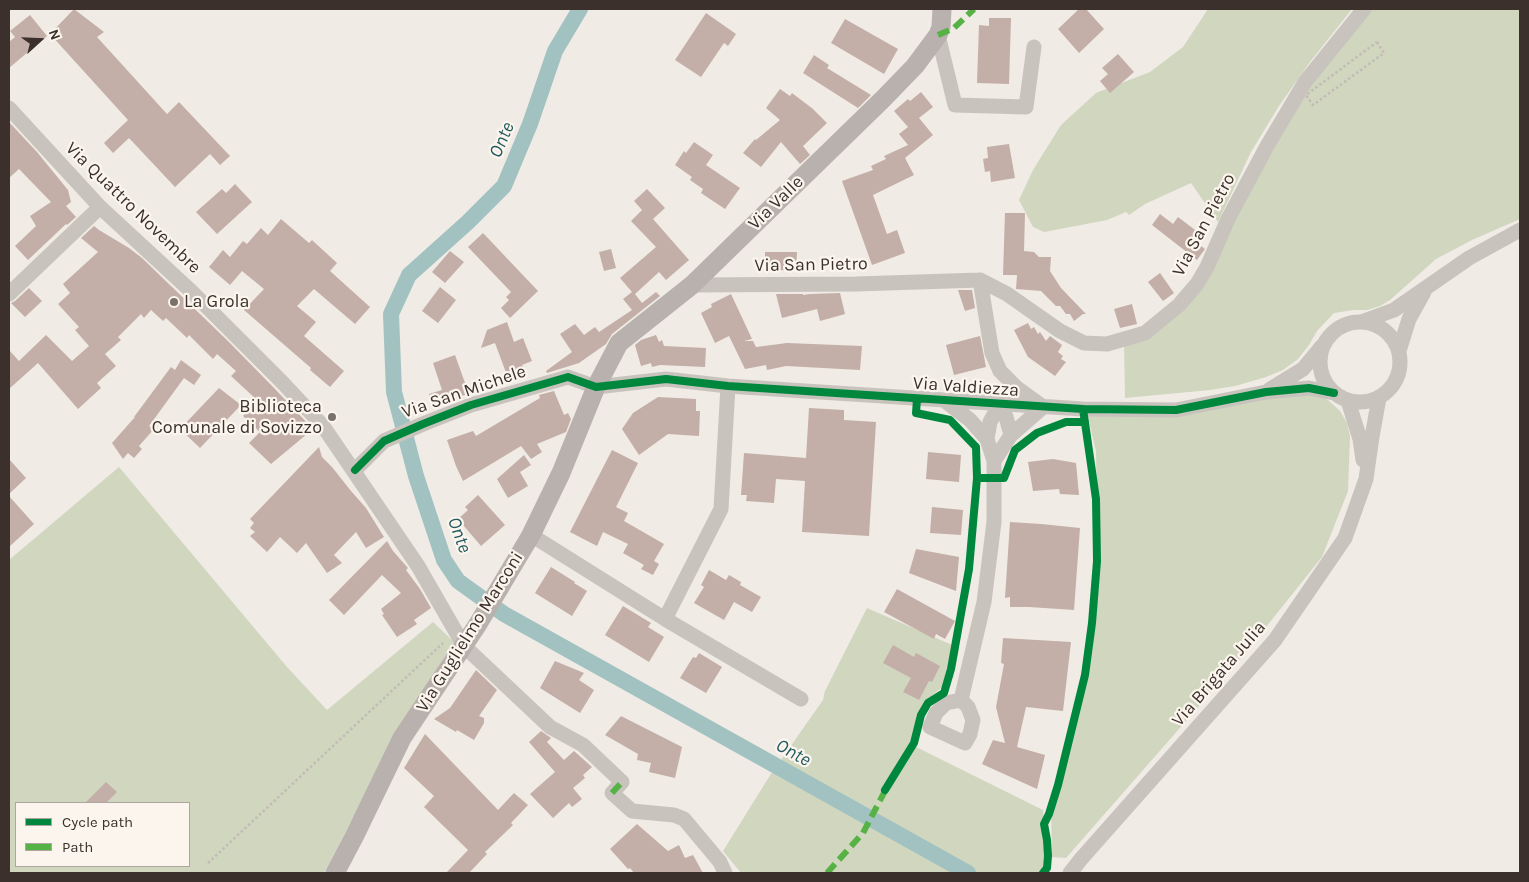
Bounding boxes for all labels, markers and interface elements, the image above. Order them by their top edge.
north arrow [15,15,65,65]
text: N [45,27,64,42]
water label: Onte [484,119,520,161]
street label: Via Quattro Novembre [61,138,205,278]
street label: Via San Pietro [1168,170,1240,280]
street label: Via Valle [744,171,808,235]
street label: Via San Pietro [754,253,868,277]
place label: La Grola [184,291,249,313]
marker: La Grola [168,296,180,308]
street label: Via San Michele [399,361,529,423]
street label: Via Valdiezza [912,373,1020,401]
place label: Biblioteca Comunale di Sovizzo [152,396,322,438]
marker: Biblioteca Comunale di Sovizzo [326,411,338,423]
water label: Onte [442,514,476,556]
street label: Via Guglielmo Marconi [412,548,528,716]
street label: Via Brigata Julia [1167,617,1271,731]
water label: Onte [771,734,815,772]
legend [15,802,190,867]
text: Cycle path [62,813,133,831]
text: Path [62,838,93,856]

